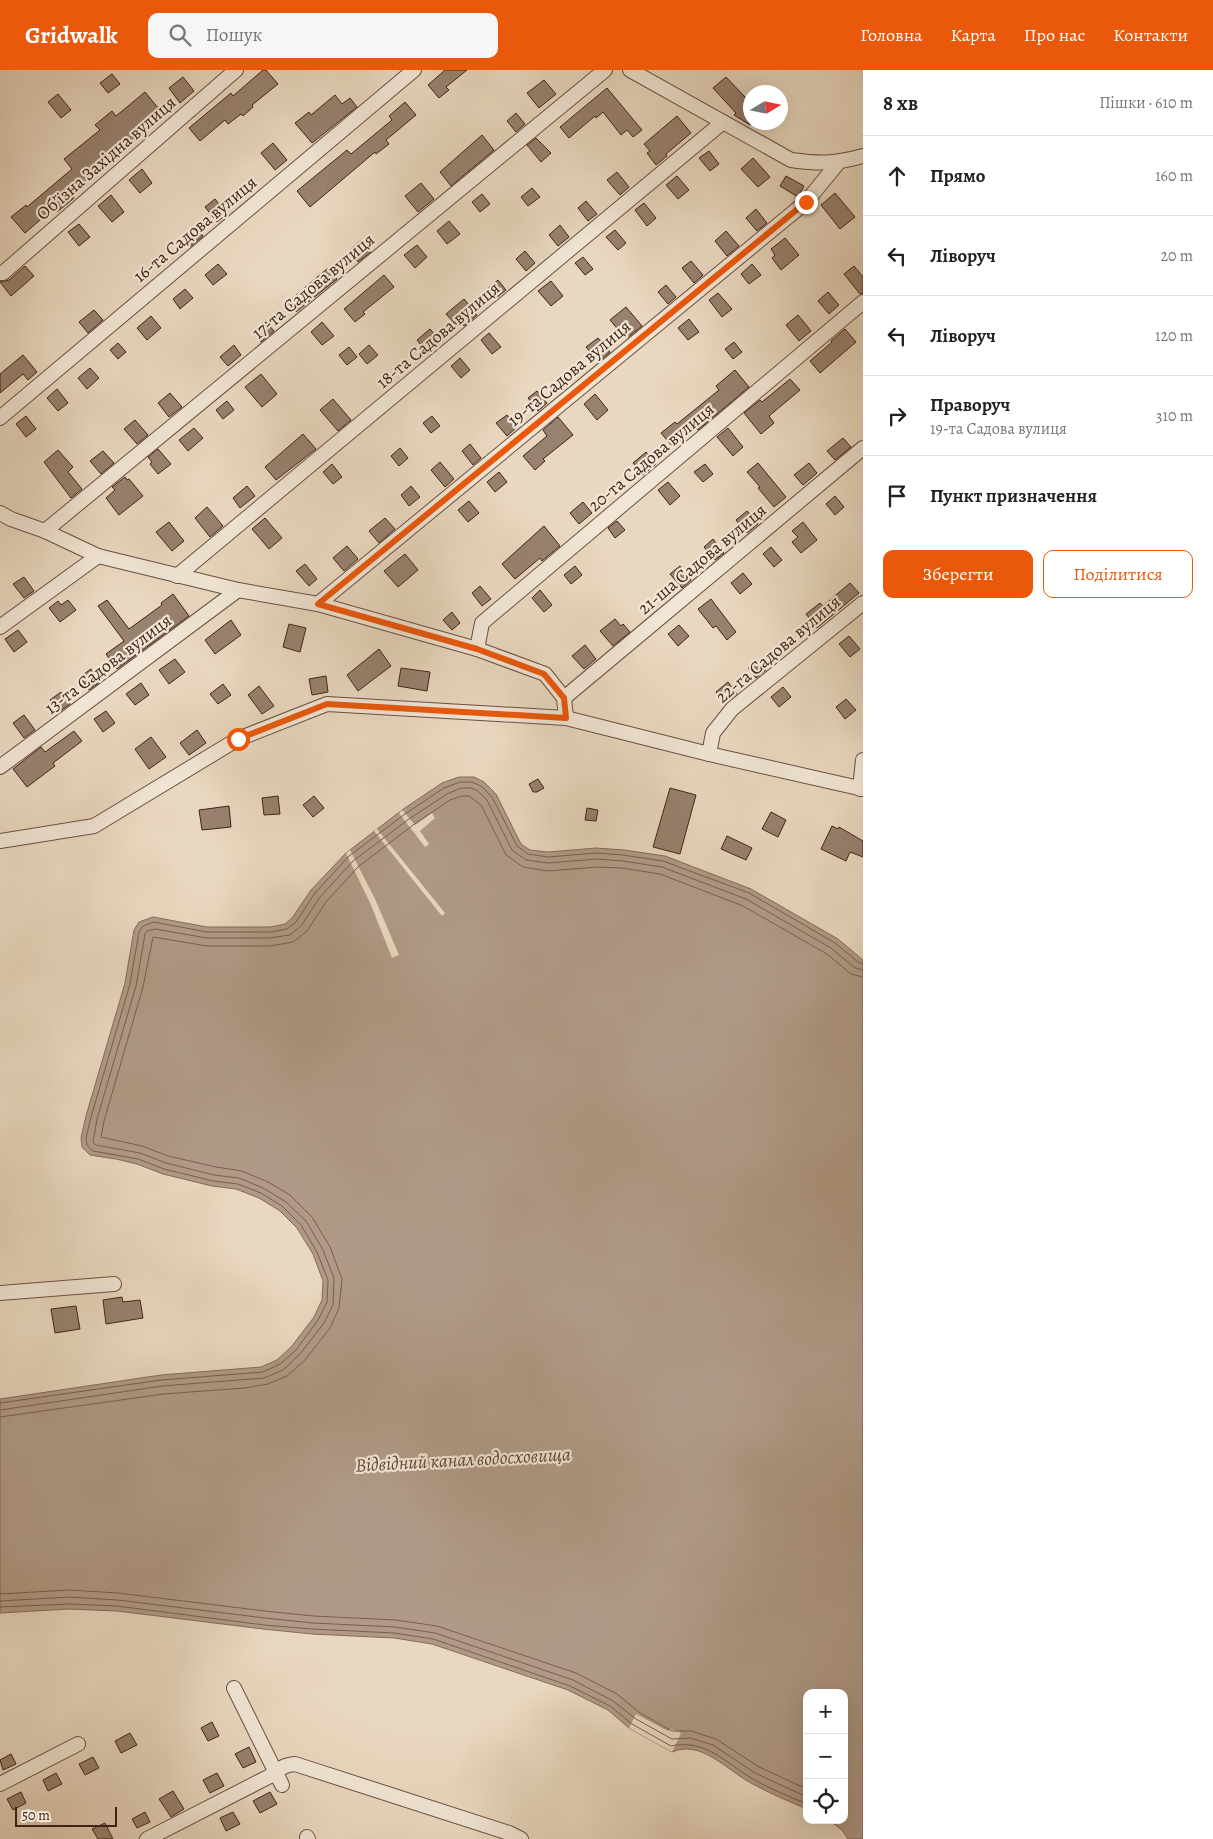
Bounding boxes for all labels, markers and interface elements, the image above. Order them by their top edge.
search box [148,13,498,58]
text: Gridwalk [25,19,118,51]
icon: search [166,21,194,49]
text: Пошук [206,22,262,48]
text: Головна [860,23,922,47]
text: Карта [950,23,996,47]
text: Про нас [1024,23,1085,47]
text: Контакти [1113,23,1188,47]
north arrow [743,85,788,130]
text: 8 хв [883,89,918,117]
street label: Обʼїзна Західна вулиця [31,91,181,225]
text: Пішки · 610 m [1099,92,1193,114]
icon: ahead [883,162,911,190]
text: Прямо [930,163,985,189]
text: 160 m [1155,165,1193,187]
street label: 16-та Садова вулиця [128,170,262,288]
route end [795,191,818,214]
street label: 17-та Садова вулиця [247,228,379,344]
icon: left [883,242,911,270]
text: Ліворуч [930,243,996,269]
text: 20 m [1160,245,1193,267]
street label: 18-та Садова вулиця [371,276,505,394]
street label: 19-та Садова вулиця [502,314,636,432]
icon: left [883,322,911,350]
text: Ліворуч [930,323,996,349]
text: 120 m [1155,325,1193,347]
text: Праворуч [930,392,1010,418]
street label: 20-та Садова вулиця [583,397,719,517]
icon: right [883,402,911,430]
text: 310 m [1156,405,1193,427]
text: 19-та Садова вулиця [930,418,1067,440]
icon: arrive [883,482,911,510]
text: Пункт призначення [930,483,1097,509]
street label: 21-ша Садова вулиця [633,498,771,620]
button: Зберегти [883,550,1033,598]
button: Поділитися [1043,550,1193,598]
street label: 22-га Садова вулиця [710,590,846,708]
street label: 13-та Садова вулиця [40,608,176,720]
route start [227,728,250,751]
water label: Відвідний канал водосховища [355,1441,572,1479]
map controls [803,1689,848,1824]
button: + [803,1689,848,1734]
button: − [803,1734,848,1779]
button: locate [803,1779,848,1824]
scale bar [15,1804,118,1827]
text: 50 m [22,1806,50,1825]

